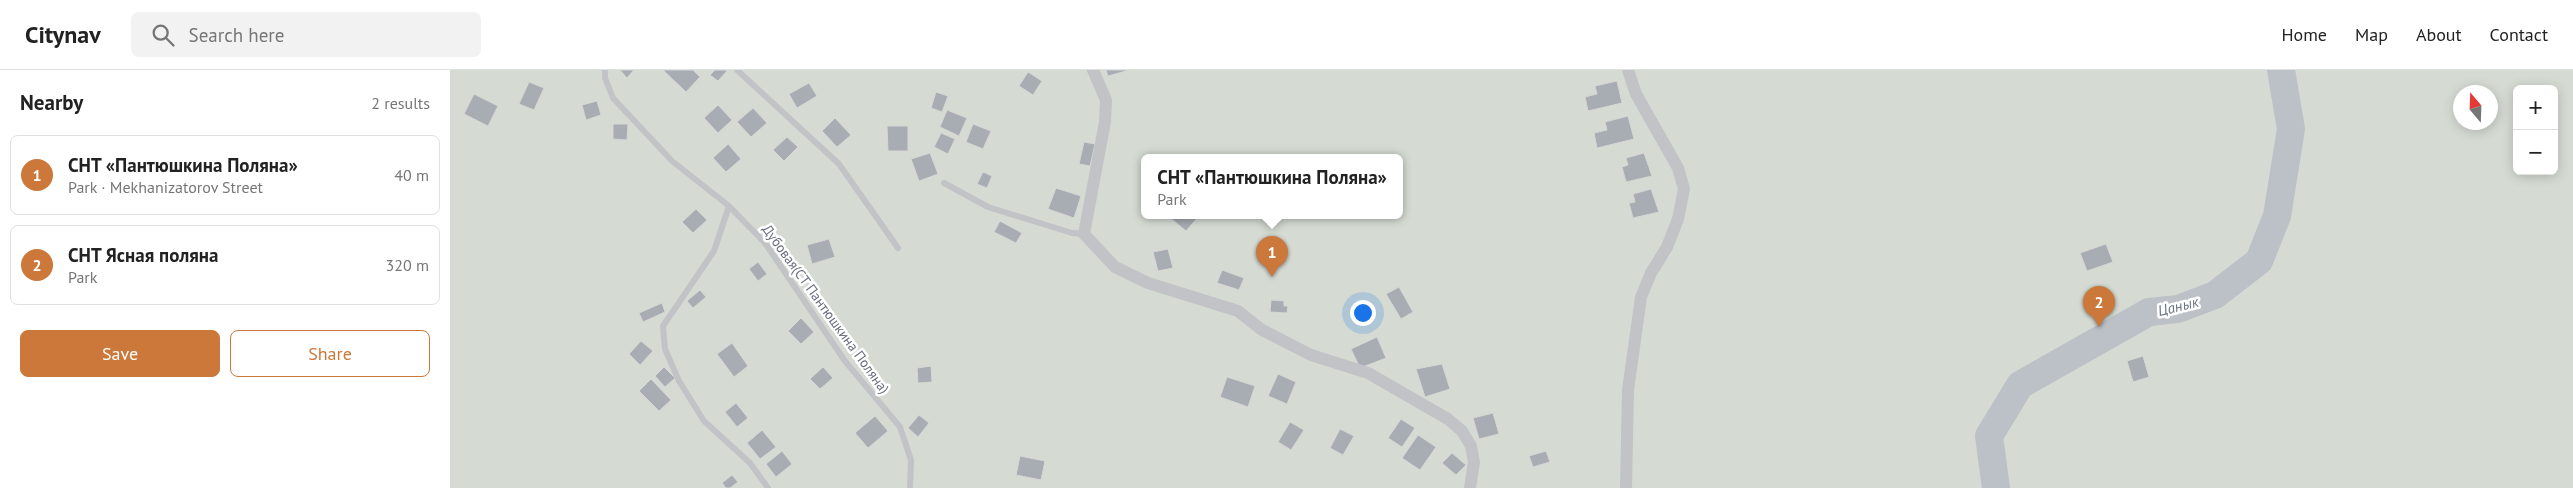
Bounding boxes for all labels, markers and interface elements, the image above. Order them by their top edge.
search box [131,12,481,57]
text: Citynav [25,19,101,50]
icon: search [149,21,177,49]
text: Search here [189,23,284,47]
text: Home [2281,23,2327,46]
text: Map [2355,23,2388,46]
text: About [2416,23,2462,46]
text: Contact [2490,23,2548,46]
north arrow [2453,85,2498,130]
map controls [2513,85,2558,175]
button: + [2513,85,2558,130]
text: Nearby [20,89,83,116]
text: 2 results [371,93,430,113]
button: − [2513,130,2558,175]
text: СНТ «Пантюшкина Поляна» [68,153,298,177]
popup [1141,154,1403,219]
text: 1 [32,165,42,185]
text: 40 m [394,165,429,185]
text: СНТ «Пантюшкина Поляна» [1157,165,1387,189]
text: Park · Mekhanizatorov Street [68,177,263,197]
text: Park [1157,189,1187,209]
street label: Дубовая(СТ Пантюшкина Поляна) [759,221,894,397]
pin: 1 [1256,236,1288,277]
text: СНТ Ясная поляна [68,243,218,267]
text: 2 [32,255,42,275]
text: 320 m [386,255,429,275]
text: Park [68,267,97,287]
pin: 2 [2083,286,2115,327]
water label: Цанык [2156,292,2201,320]
your location [1350,300,1376,326]
button: Save [20,330,220,377]
button: Share [230,330,430,377]

